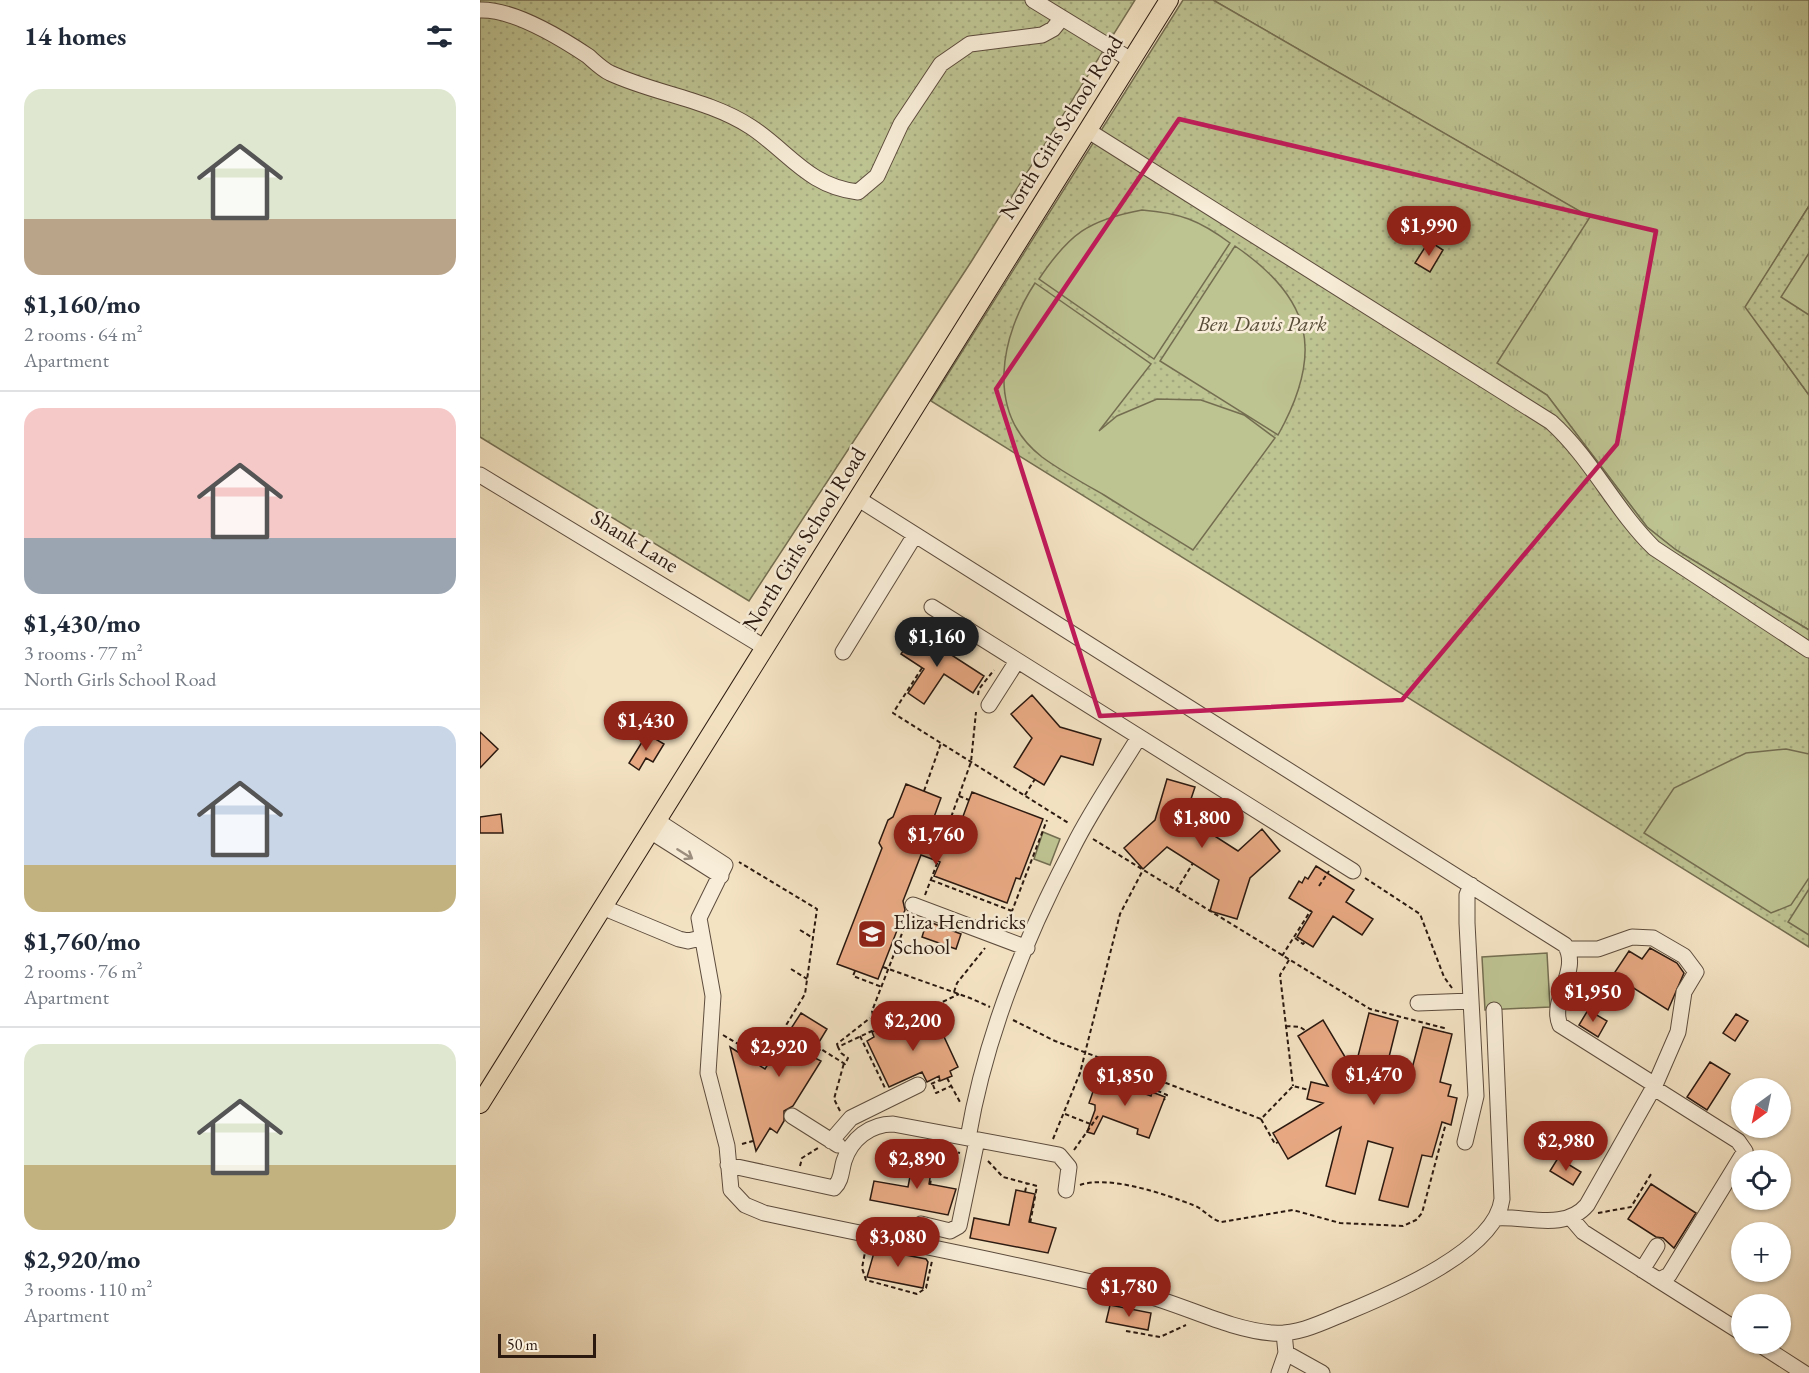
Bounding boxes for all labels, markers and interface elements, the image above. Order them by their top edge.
text: 14 homes [24,19,126,53]
icon: filters [423,20,456,53]
street label: North Girls School Road [993,29,1130,224]
icon: home [186,128,294,236]
pin: $1,990 [1380,206,1478,257]
text: $1,990 [1401,212,1457,238]
text: $1,160/mo [24,287,140,321]
park label: Ben Davis Park [1196,309,1327,338]
text: 2 rooms · 64 m² [24,321,143,347]
text: Apartment [24,347,109,373]
street label: North Girls School Road [736,441,873,636]
icon: home [186,447,294,555]
street label: Shank Lane [586,503,685,580]
text: $1,430/mo [24,606,140,640]
pin: $1,160 [888,617,986,668]
text: $1,160 [909,623,965,649]
text: 3 rooms · 77 m² [24,640,143,666]
text: North Girls School Road [24,666,216,692]
pin: $1,430 [597,701,695,752]
text: $1,430 [618,707,674,733]
icon: home [186,765,294,873]
pin: $1,800 [1153,798,1251,849]
text: $1,800 [1174,804,1230,830]
pin: $1,760 [887,815,985,866]
text: $1,760 [908,821,964,847]
one-way arrow [676,848,693,860]
place label: Eliza Hendricks School [893,907,1026,961]
school or university icon: Eliza Hendricks School [856,918,888,950]
text: $1,760/mo [24,924,140,958]
text: 2 rooms · 76 m² [24,958,143,984]
pin: $1,950 [1544,972,1642,1023]
text: $1,950 [1565,978,1621,1004]
text: Apartment [24,984,109,1010]
pin: $2,200 [864,1001,962,1052]
text: $2,200 [885,1007,941,1033]
pin: $2,920 [730,1027,828,1078]
text: $2,920 [751,1033,807,1059]
pin: $1,470 [1325,1055,1423,1106]
pin: $1,850 [1076,1056,1174,1107]
text: $1,470 [1346,1061,1402,1087]
text: $1,850 [1097,1062,1153,1088]
north arrow [1731,1078,1791,1138]
map controls [1731,1078,1791,1354]
icon: home [186,1083,294,1191]
pin: $2,980 [1517,1121,1615,1172]
text: $2,980 [1538,1127,1594,1153]
pin: $2,890 [868,1139,966,1190]
text: $2,890 [889,1145,945,1171]
button: locate [1731,1150,1791,1210]
pin: $3,080 [849,1217,947,1268]
button: + [1731,1222,1791,1282]
text: $3,080 [870,1223,926,1249]
text: $2,920/mo [24,1242,140,1276]
pin: $1,780 [1080,1267,1178,1318]
text: $1,780 [1101,1273,1157,1299]
text: 3 rooms · 110 m² [24,1276,152,1302]
button: − [1731,1294,1791,1354]
text: Apartment [24,1302,109,1328]
scale bar [498,1331,596,1358]
text: 50 m [507,1334,538,1355]

